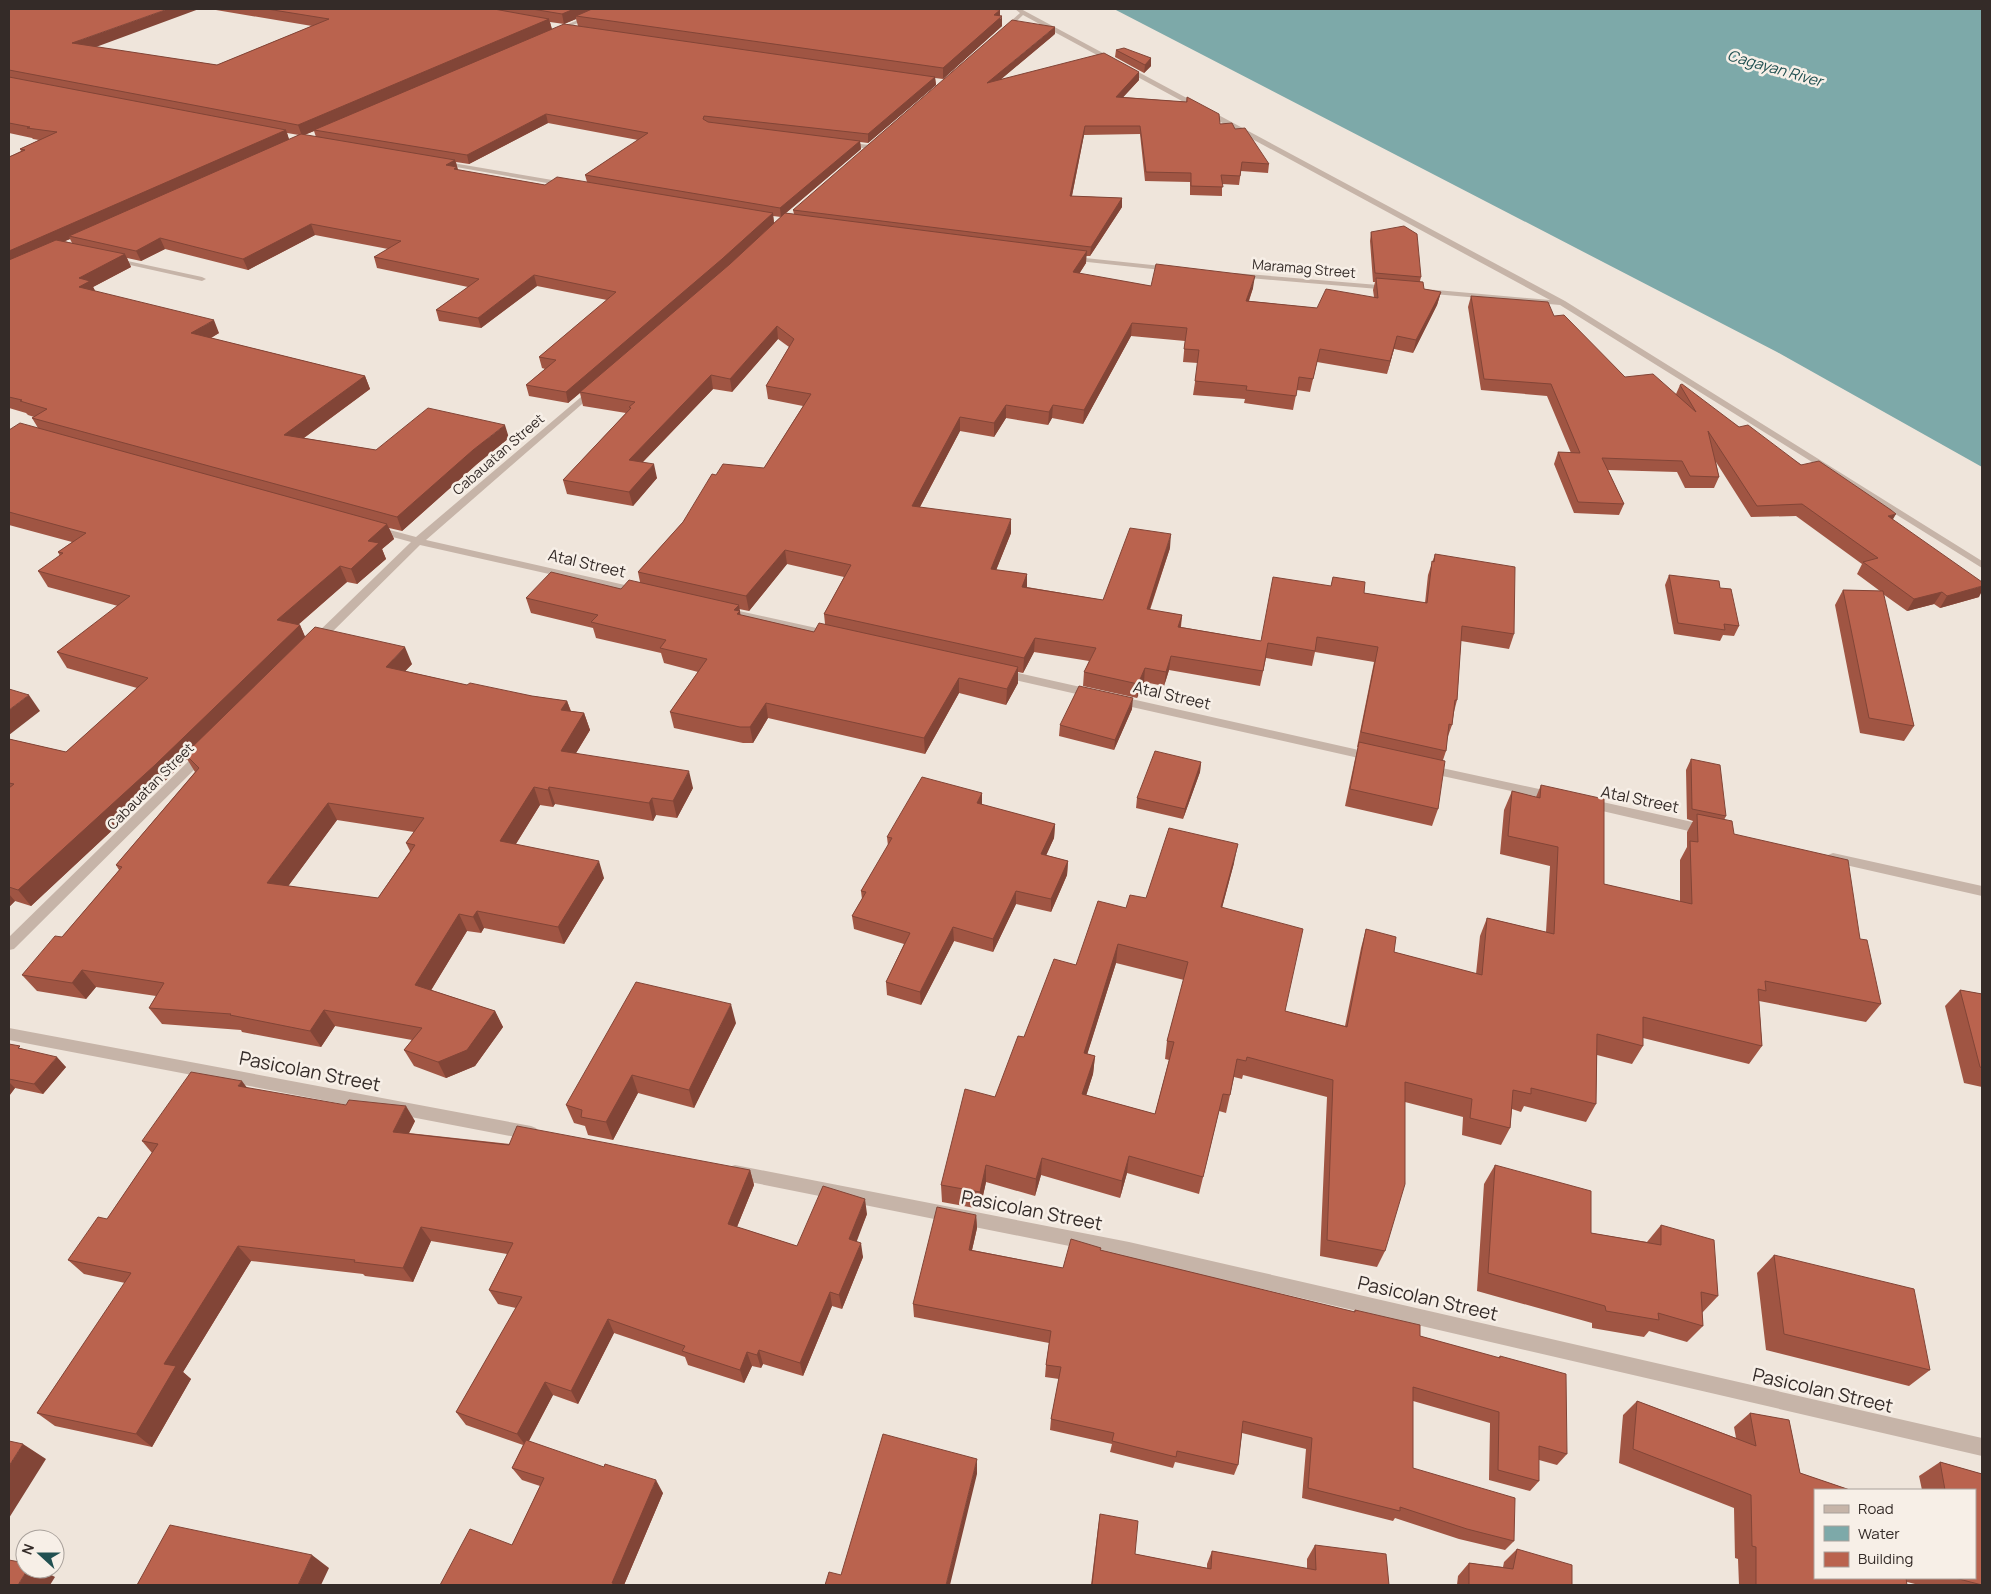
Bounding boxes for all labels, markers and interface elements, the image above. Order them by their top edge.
water label: Cagayan River [1725,44,1828,92]
street label: Maramag Street [1251,254,1357,282]
street label: Cabauatan Street [448,409,548,499]
street label: Atal Street [546,543,628,583]
street label: Atal Street [1131,675,1213,715]
street label: Cabauatan Street [102,738,198,834]
street label: Atal Street [1599,780,1681,818]
street label: Pasicolan Street [237,1045,383,1097]
street label: Pasicolan Street [959,1184,1105,1236]
street label: Pasicolan Street [1355,1269,1501,1327]
street label: Pasicolan Street [1750,1361,1896,1419]
legend [1814,1489,1976,1579]
text: Road [1858,1498,1894,1519]
text: Water [1858,1523,1900,1544]
north arrow [15,1529,65,1579]
text: N [17,1541,38,1557]
text: Building [1858,1548,1913,1569]

